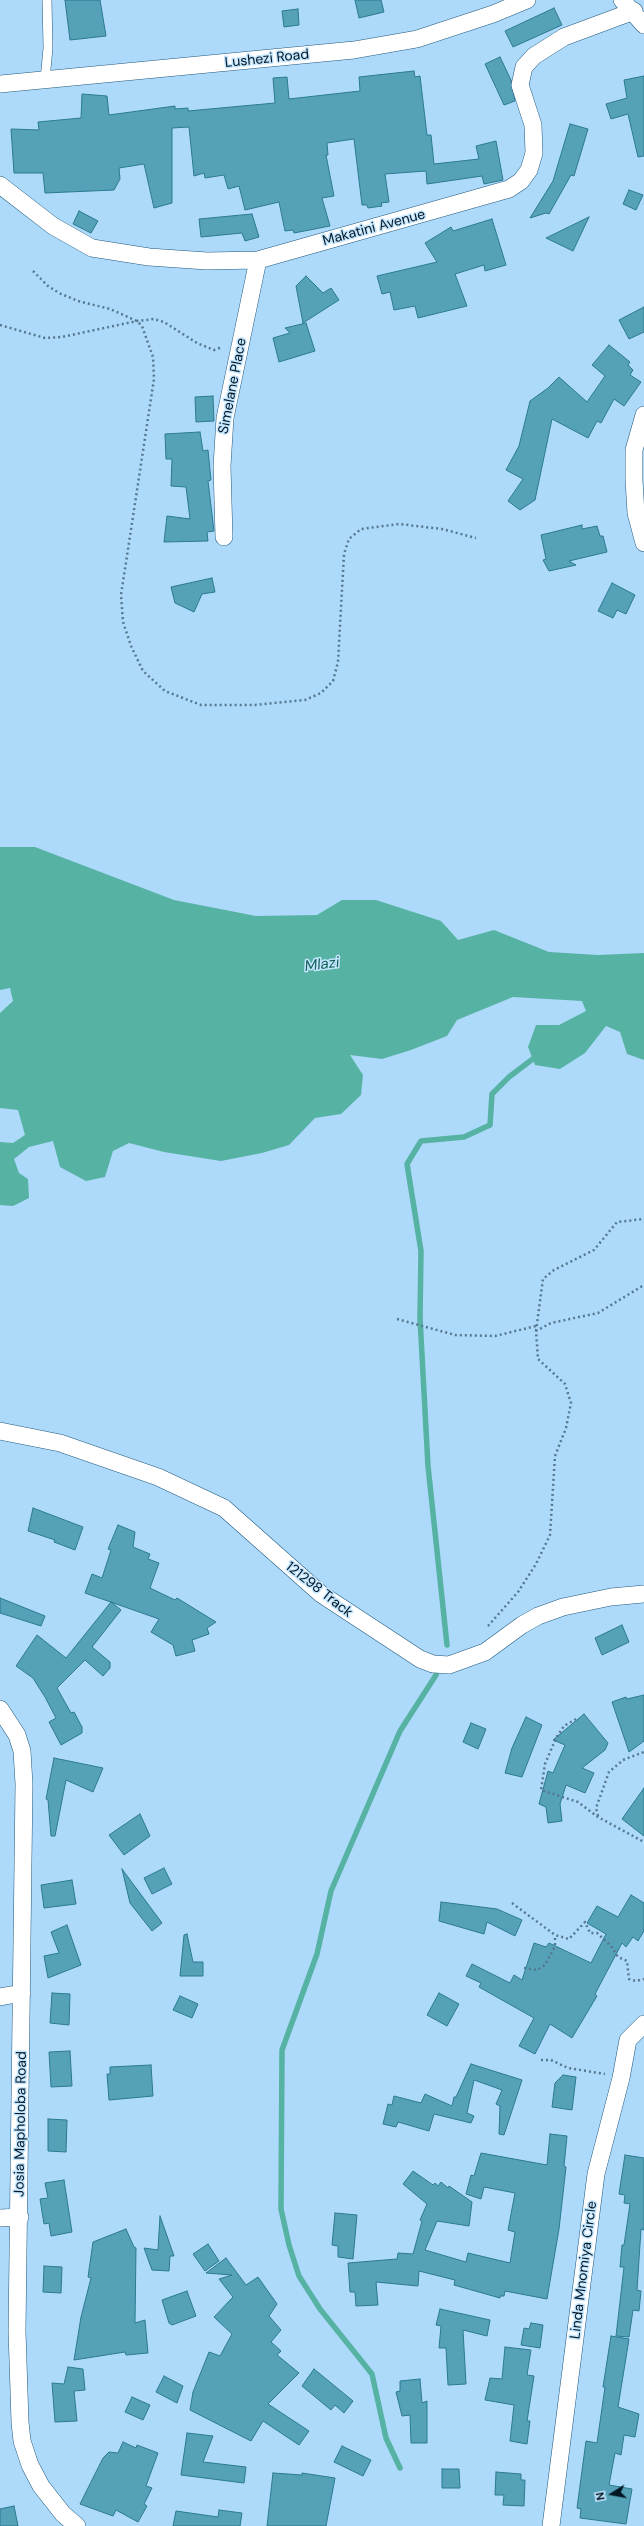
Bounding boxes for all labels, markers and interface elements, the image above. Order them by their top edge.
street label: Lushezi Road [224,46,310,72]
street label: Makatini Avenue [321,206,427,250]
street label: Simelane Place [215,337,251,435]
water label: Mlazi [304,954,340,976]
street label: 121298 Track [282,1559,356,1621]
street label: Josia Mapholoba Road [11,2051,31,2197]
street label: Linda Mnomiya Circle [567,2200,601,2340]
north arrow [592,2474,632,2514]
text: N [593,2491,608,2502]

